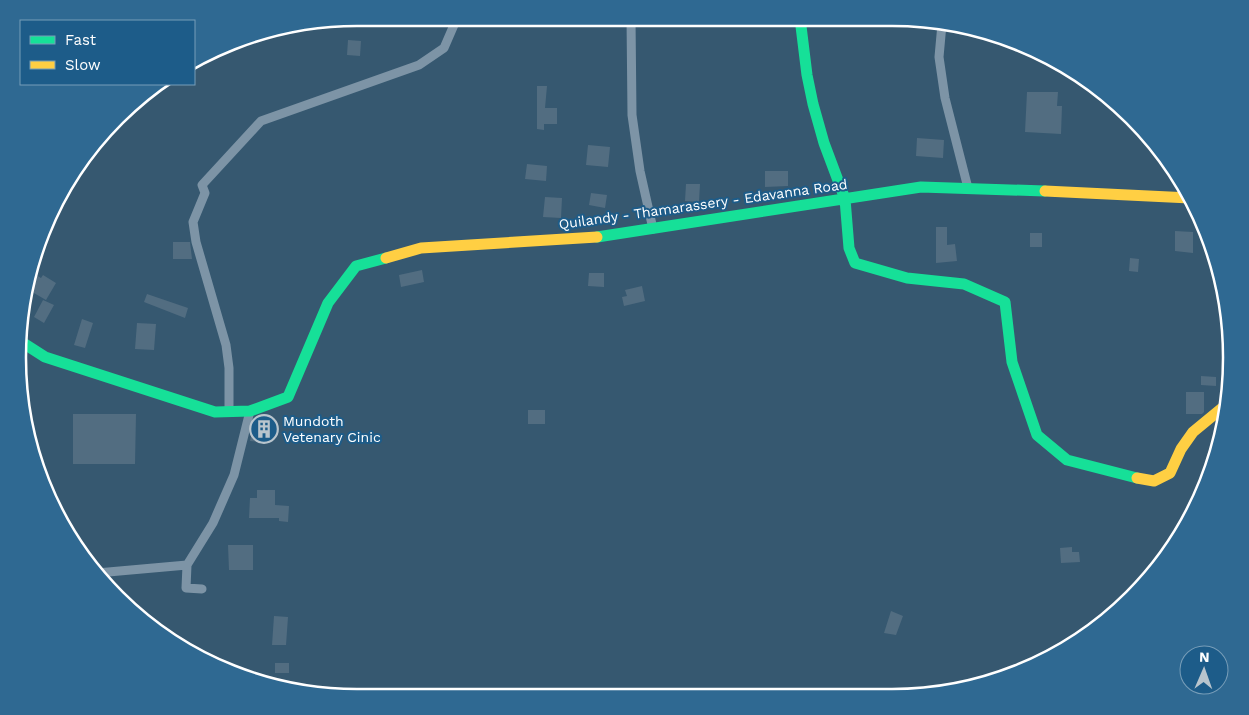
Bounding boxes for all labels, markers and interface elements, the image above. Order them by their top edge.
legend [20,20,195,85]
text: Fast [65,31,97,49]
text: Slow [65,56,101,74]
street label: Quilandy - Thamarassery - Edavanna Road [558,176,848,232]
place label: Mundoth Vetenary Cinic [283,413,381,445]
building icon: Mundoth Vetenary Cinic [249,414,279,444]
north arrow [1179,645,1229,695]
text: N [1199,649,1210,665]

